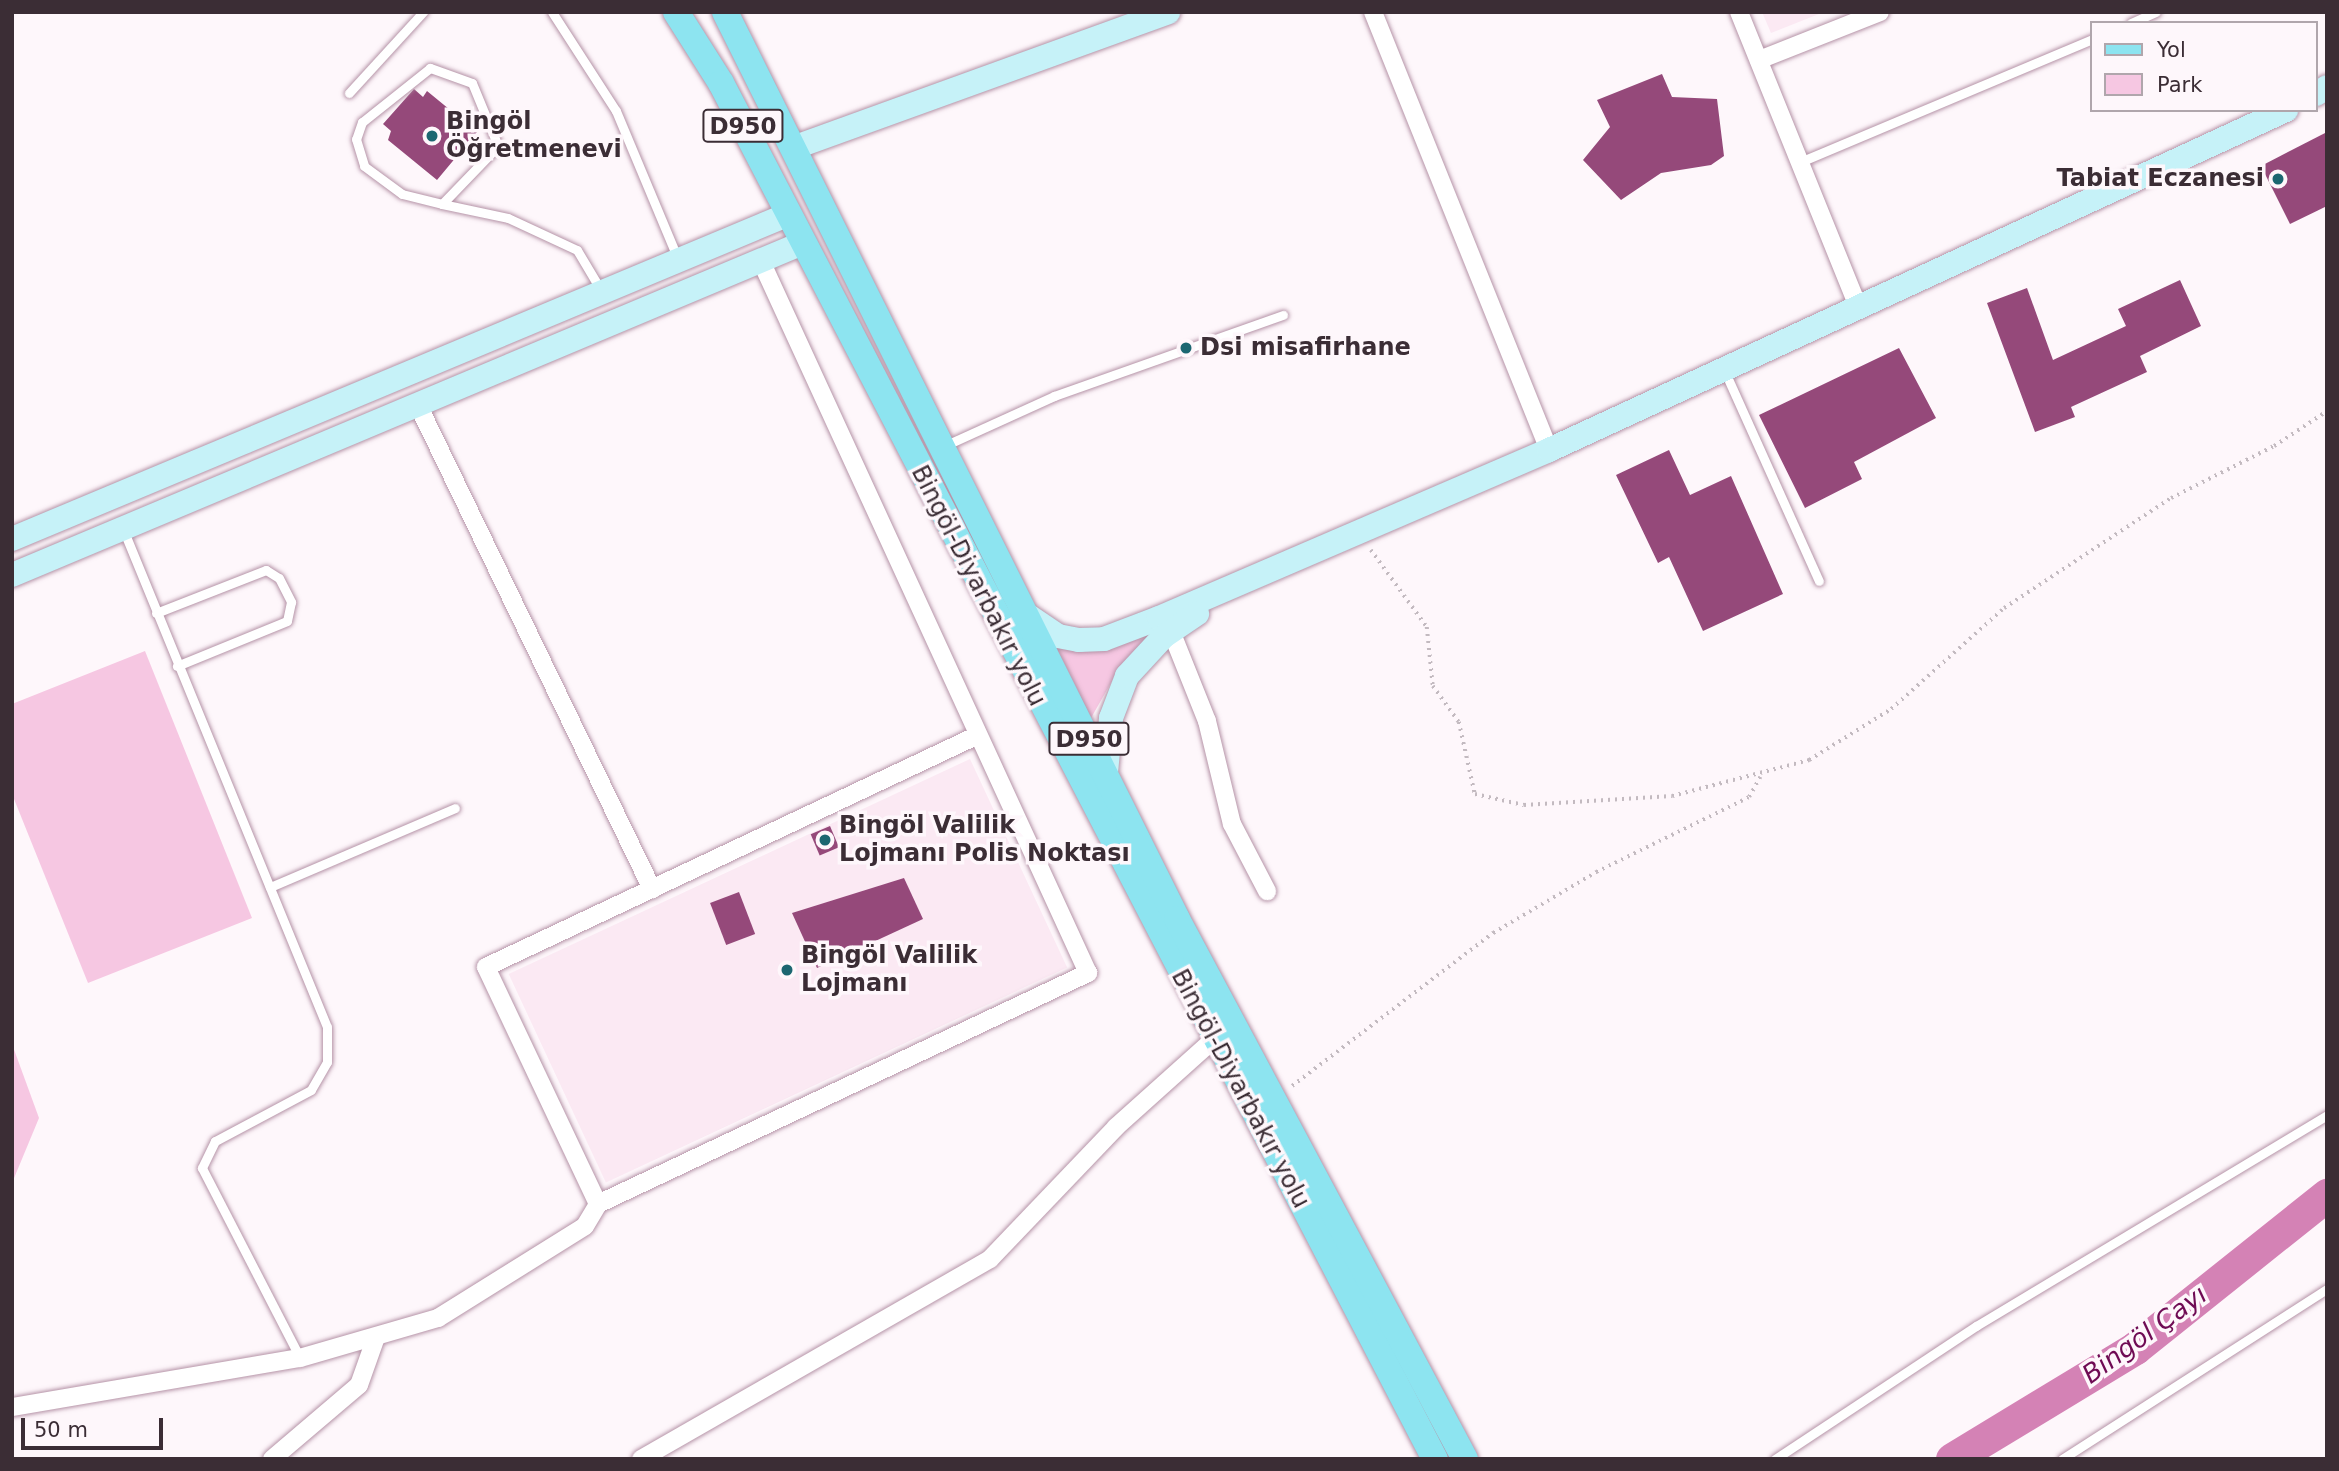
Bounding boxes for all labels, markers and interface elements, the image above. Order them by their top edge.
legend [2090,21,2318,112]
text: Yol [2157,38,2186,62]
text: Park [2157,73,2202,97]
road number: D950 [701,106,785,146]
place label: Bingöl Öğretmenevi [446,108,622,164]
marker: Bingöl Öğretmenevi [424,128,440,144]
place label: Tabiat Eczanesi [2056,165,2264,193]
marker: Tabiat Eczanesi [2270,171,2286,187]
place label: Dsi misafirhane [1200,334,1411,362]
marker: Dsi misafirhane [1178,340,1194,356]
street label: Bingöl-Diyarbakır yolu [905,461,1051,711]
road number: D950 [1047,720,1131,758]
place label: Bingöl Valilik Lojmanı Polis Noktası [839,812,1130,868]
marker: Bingöl Valilik Lojmanı Polis Noktası [817,832,833,848]
place label: Bingöl Valilik Lojmanı [801,942,977,998]
marker: Bingöl Valilik Lojmanı [779,962,795,978]
street label: Bingöl-Diyarbakır yolu [1165,965,1315,1213]
water label: Bingöl Çayı [2077,1279,2213,1391]
scale bar [24,1404,166,1448]
text: 50 m [34,1418,88,1442]

